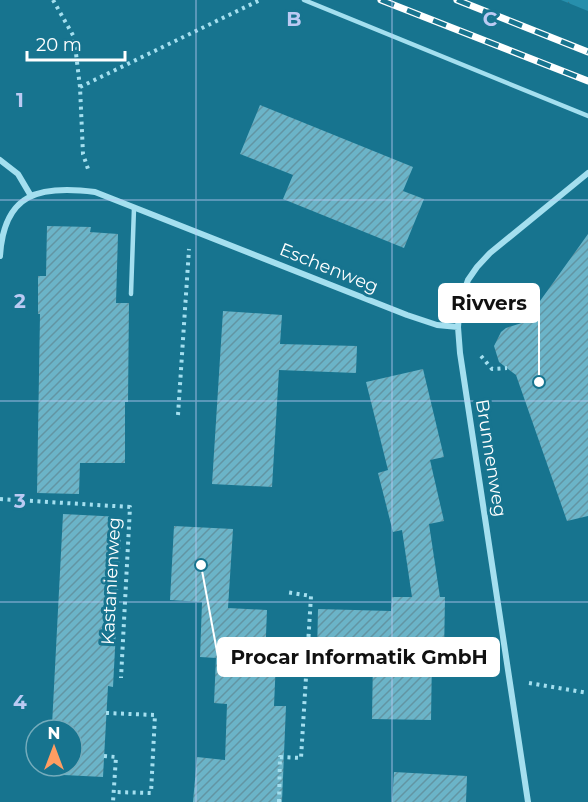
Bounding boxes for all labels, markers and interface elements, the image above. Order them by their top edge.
text: B [286,7,302,31]
text: C [483,7,498,31]
scale bar [27,24,124,62]
text: 20 m [36,34,82,56]
text: 1 [16,88,24,112]
street label: Eschenweg [276,238,382,298]
callout: Rivvers [439,284,539,322]
text: 2 [14,289,26,313]
text: Rivvers [451,291,527,315]
street label: Brunnenweg [471,398,511,518]
text: 3 [13,489,26,513]
street label: Kastanienweg [97,516,125,646]
callout: Procar Informatik GmbH [218,638,499,676]
text: Procar Informatik GmbH [230,645,488,669]
text: 4 [13,690,27,714]
north arrow [24,718,84,778]
text: N [48,724,60,743]

